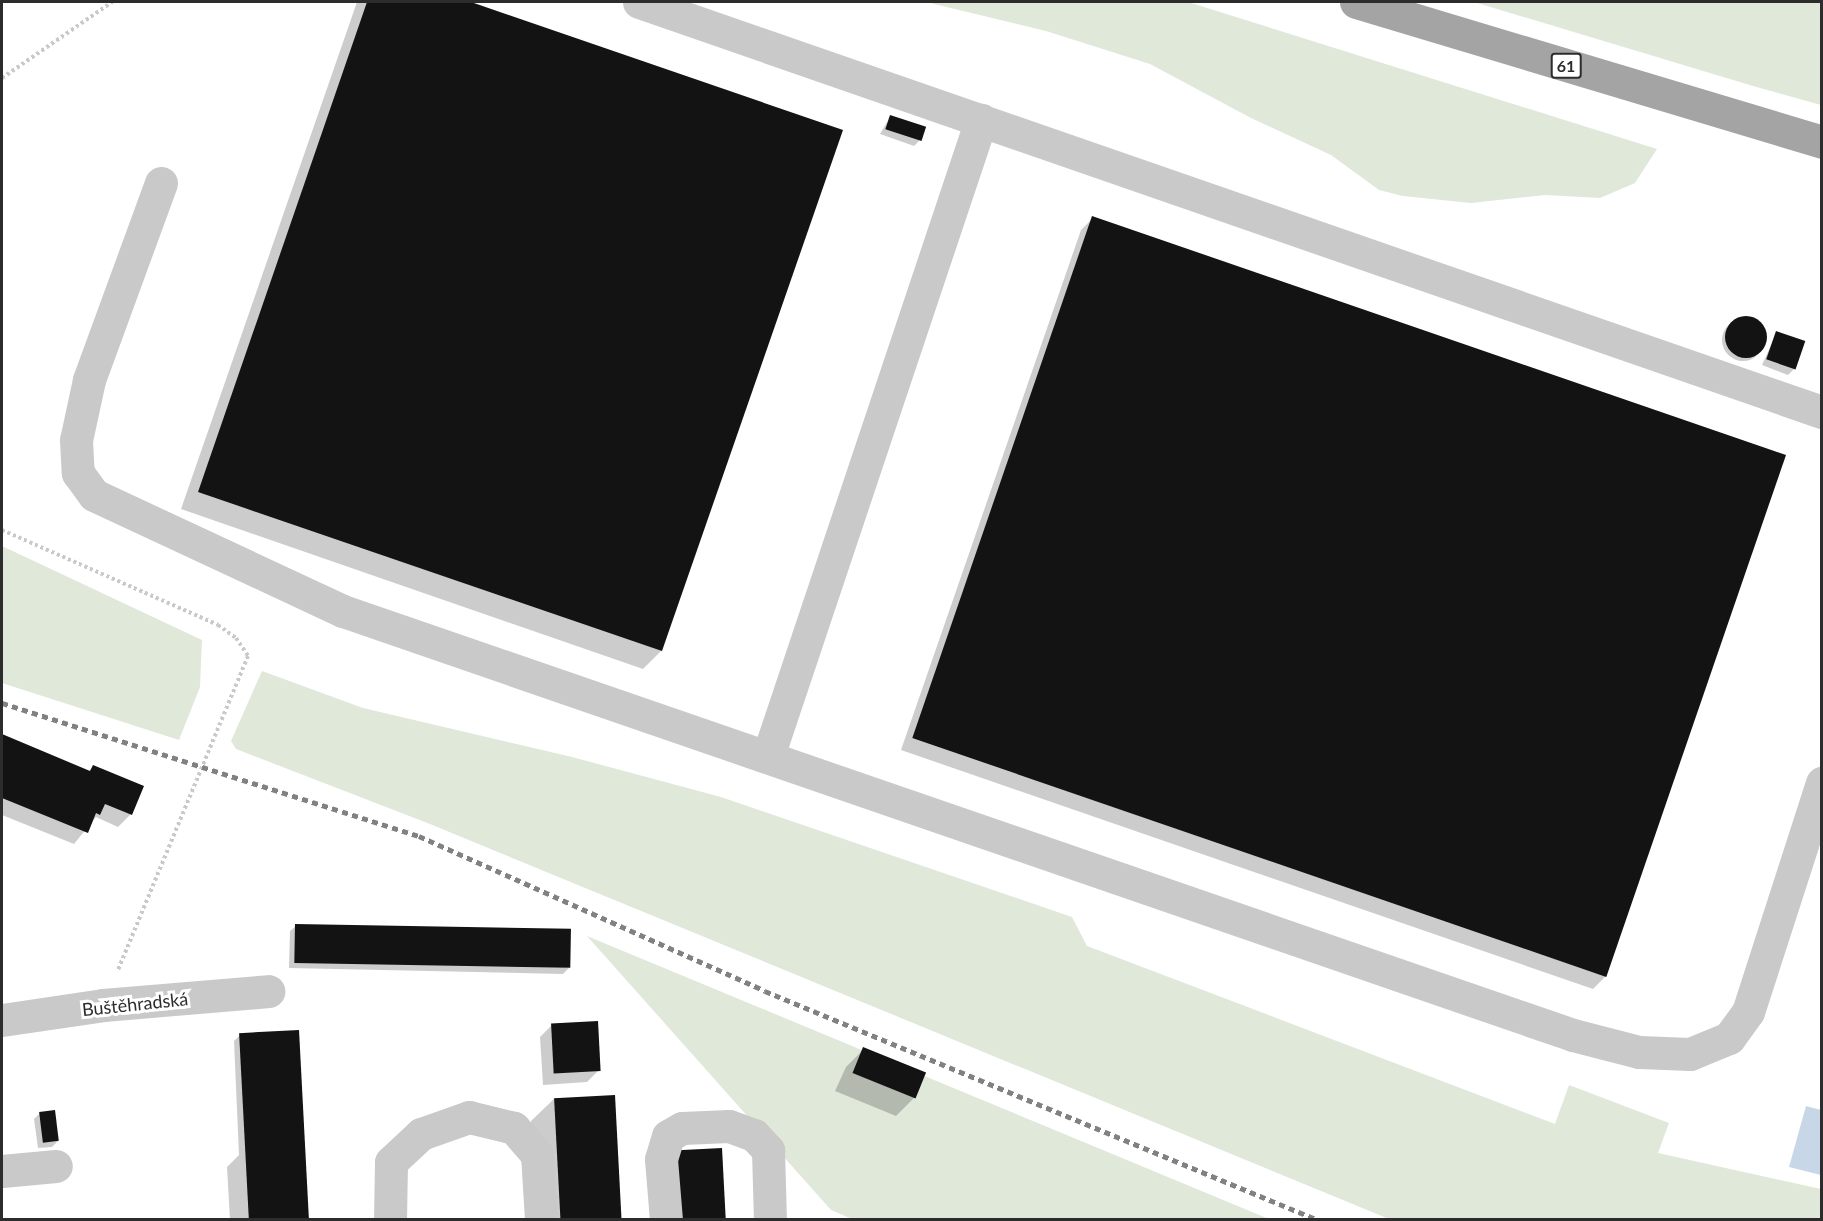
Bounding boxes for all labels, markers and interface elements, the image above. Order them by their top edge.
road number: 61 [1550,53,1582,79]
street label: Buštěhradská [81,988,189,1020]

